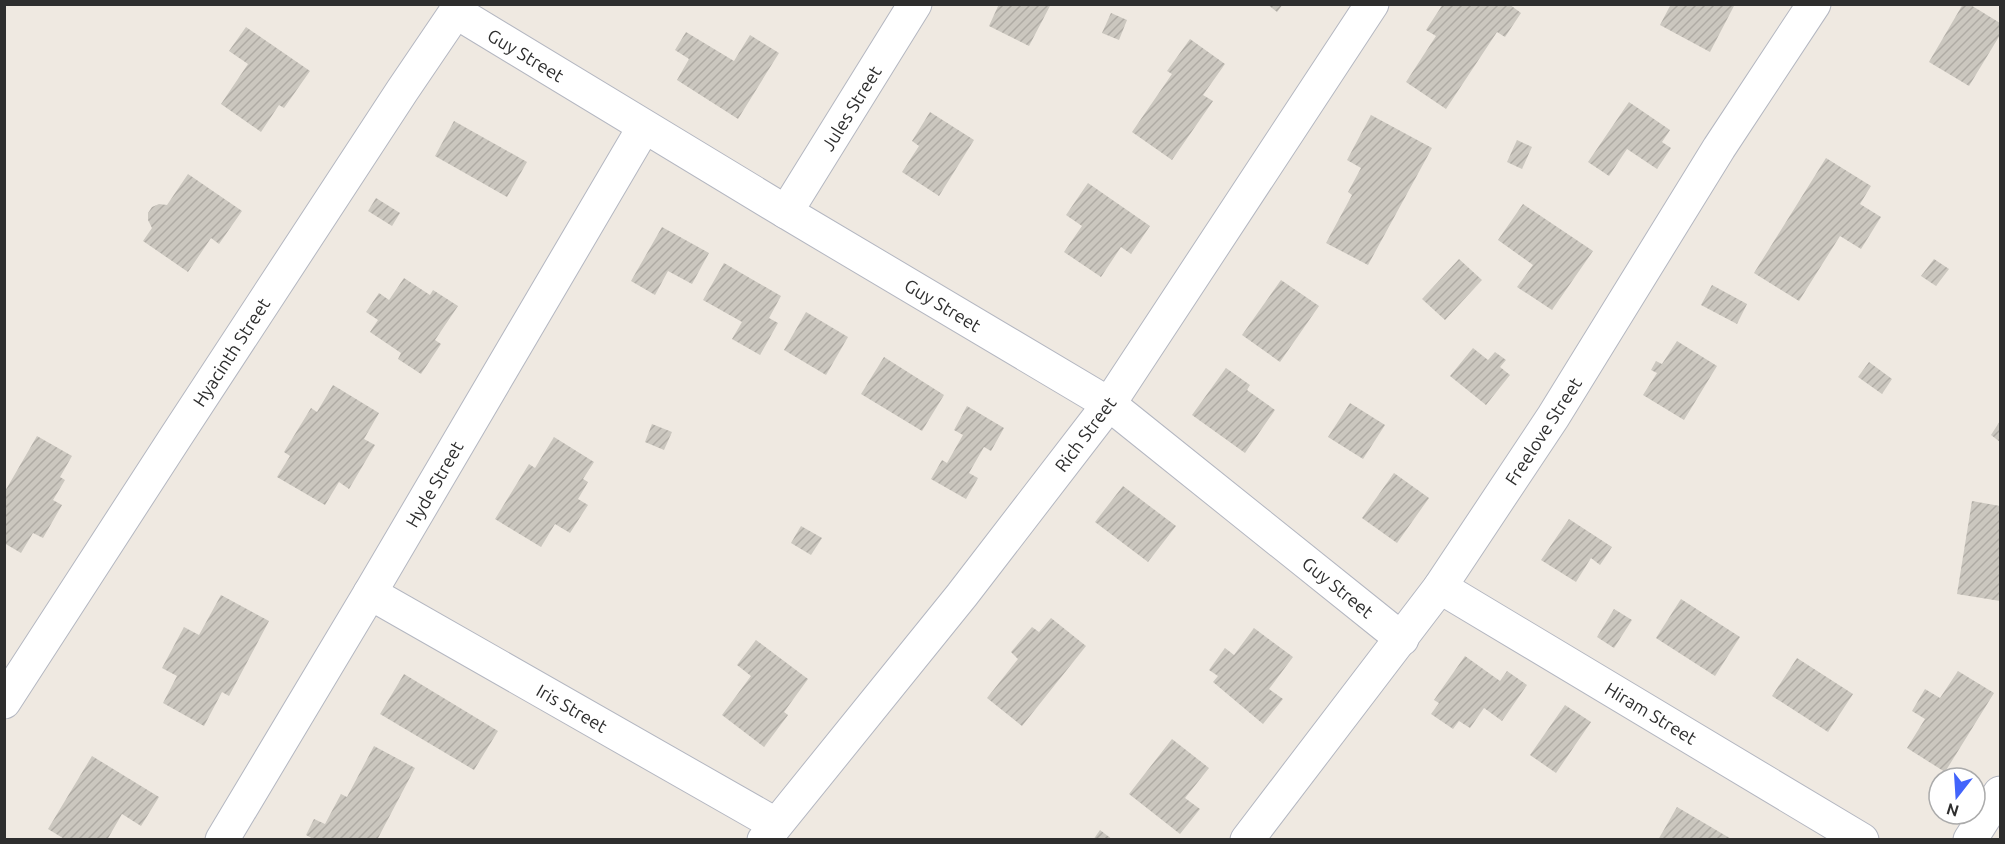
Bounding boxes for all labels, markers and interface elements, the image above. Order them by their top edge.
street label: Guy Street [484,24,568,86]
street label: Jules Street [817,62,885,154]
street label: Guy Street [901,274,985,336]
street label: Hyacinth Street [189,294,273,410]
street label: Freelove Street [1501,374,1585,488]
street label: Rich Street [1050,393,1120,475]
street label: Hyde Street [401,437,467,531]
street label: Guy Street [1299,552,1377,622]
street label: Hiram Street [1602,678,1700,748]
street label: Iris Street [533,680,611,736]
north arrow [1927,766,1987,826]
text: N [1944,800,1961,821]

